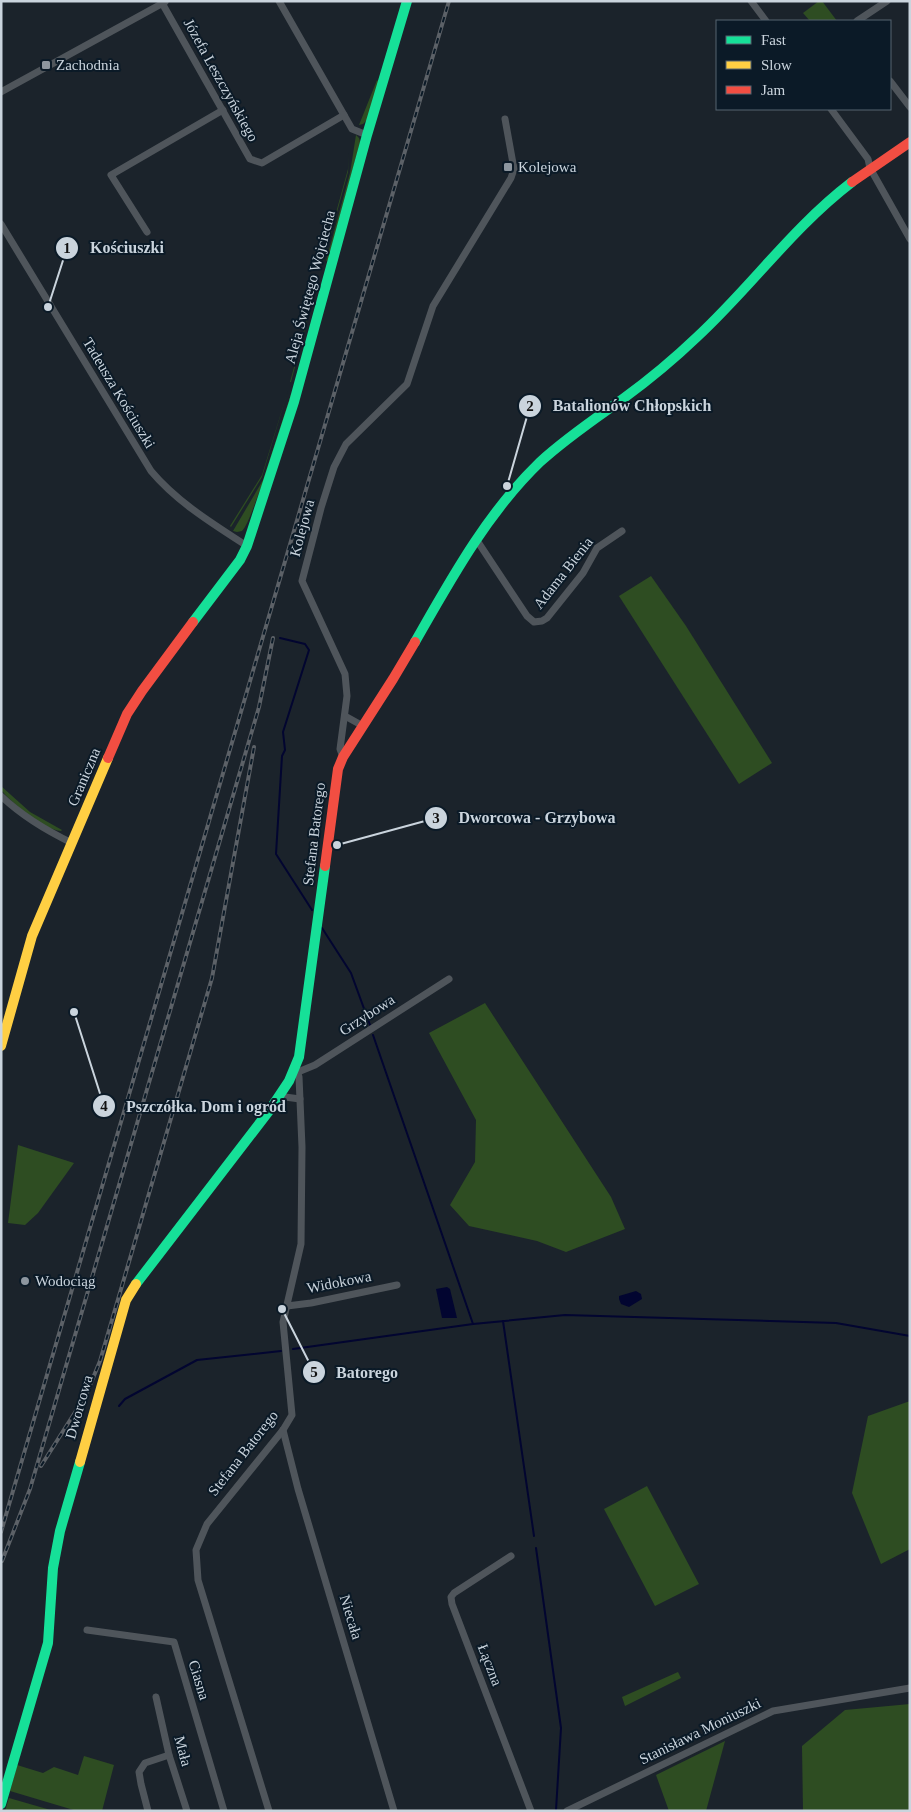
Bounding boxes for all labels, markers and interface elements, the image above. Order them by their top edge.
street label: Józefa Leszczyńskiego [181,16,261,144]
legend [716,20,891,110]
text: Fast [761,32,787,48]
place label: Zachodnia [56,57,120,73]
text: Slow [761,57,792,73]
marker: Zachodnia [40,59,52,71]
text: Jam [761,82,785,98]
place label: Kolejowa [518,159,577,175]
marker: Kolejowa [502,161,514,173]
street label: Aleja Świętego Wojciecha [282,208,338,366]
callout: Kościuszki [55,232,173,263]
text: Kościuszki [90,239,164,256]
text: 1 [63,240,71,256]
street label: Tadeusza Kościuszki [80,335,158,451]
callout: Batalionów Chłopskich [517,390,721,421]
text: Batalionów Chłopskich [553,397,711,415]
text: 2 [526,398,534,414]
street label: Kolejowa [287,497,317,558]
street label: Adama Bienia [530,534,596,612]
street label: Graniczna [65,745,104,808]
street label: Stefana Batorego [300,782,328,886]
callout: Dworcowa - Grzybowa [424,802,626,833]
text: Dworcowa - Grzybowa [458,809,616,827]
text: 3 [432,810,440,826]
street label: Grzybowa [336,991,398,1039]
callout: Pszczółka. Dom i ogród [91,1090,296,1121]
text: 4 [100,1098,108,1114]
text: Pszczółka. Dom i ogród [126,1098,286,1116]
street label: Widokowa [305,1268,373,1296]
place label: Wodociąg [35,1273,96,1289]
marker: Wodociąg [19,1275,31,1287]
callout: Batorego [301,1357,408,1388]
text: 5 [310,1364,318,1380]
text: Batorego [336,1364,398,1382]
street label: Dworcowa [62,1373,96,1441]
street label: Stefana Batorego [205,1407,281,1499]
street label: Niecała [337,1593,365,1642]
street label: Łączna [475,1642,505,1688]
street label: Ciasna [185,1658,213,1702]
street label: Stanisława Moniuszki [637,1695,763,1767]
street label: Mała [171,1734,195,1768]

